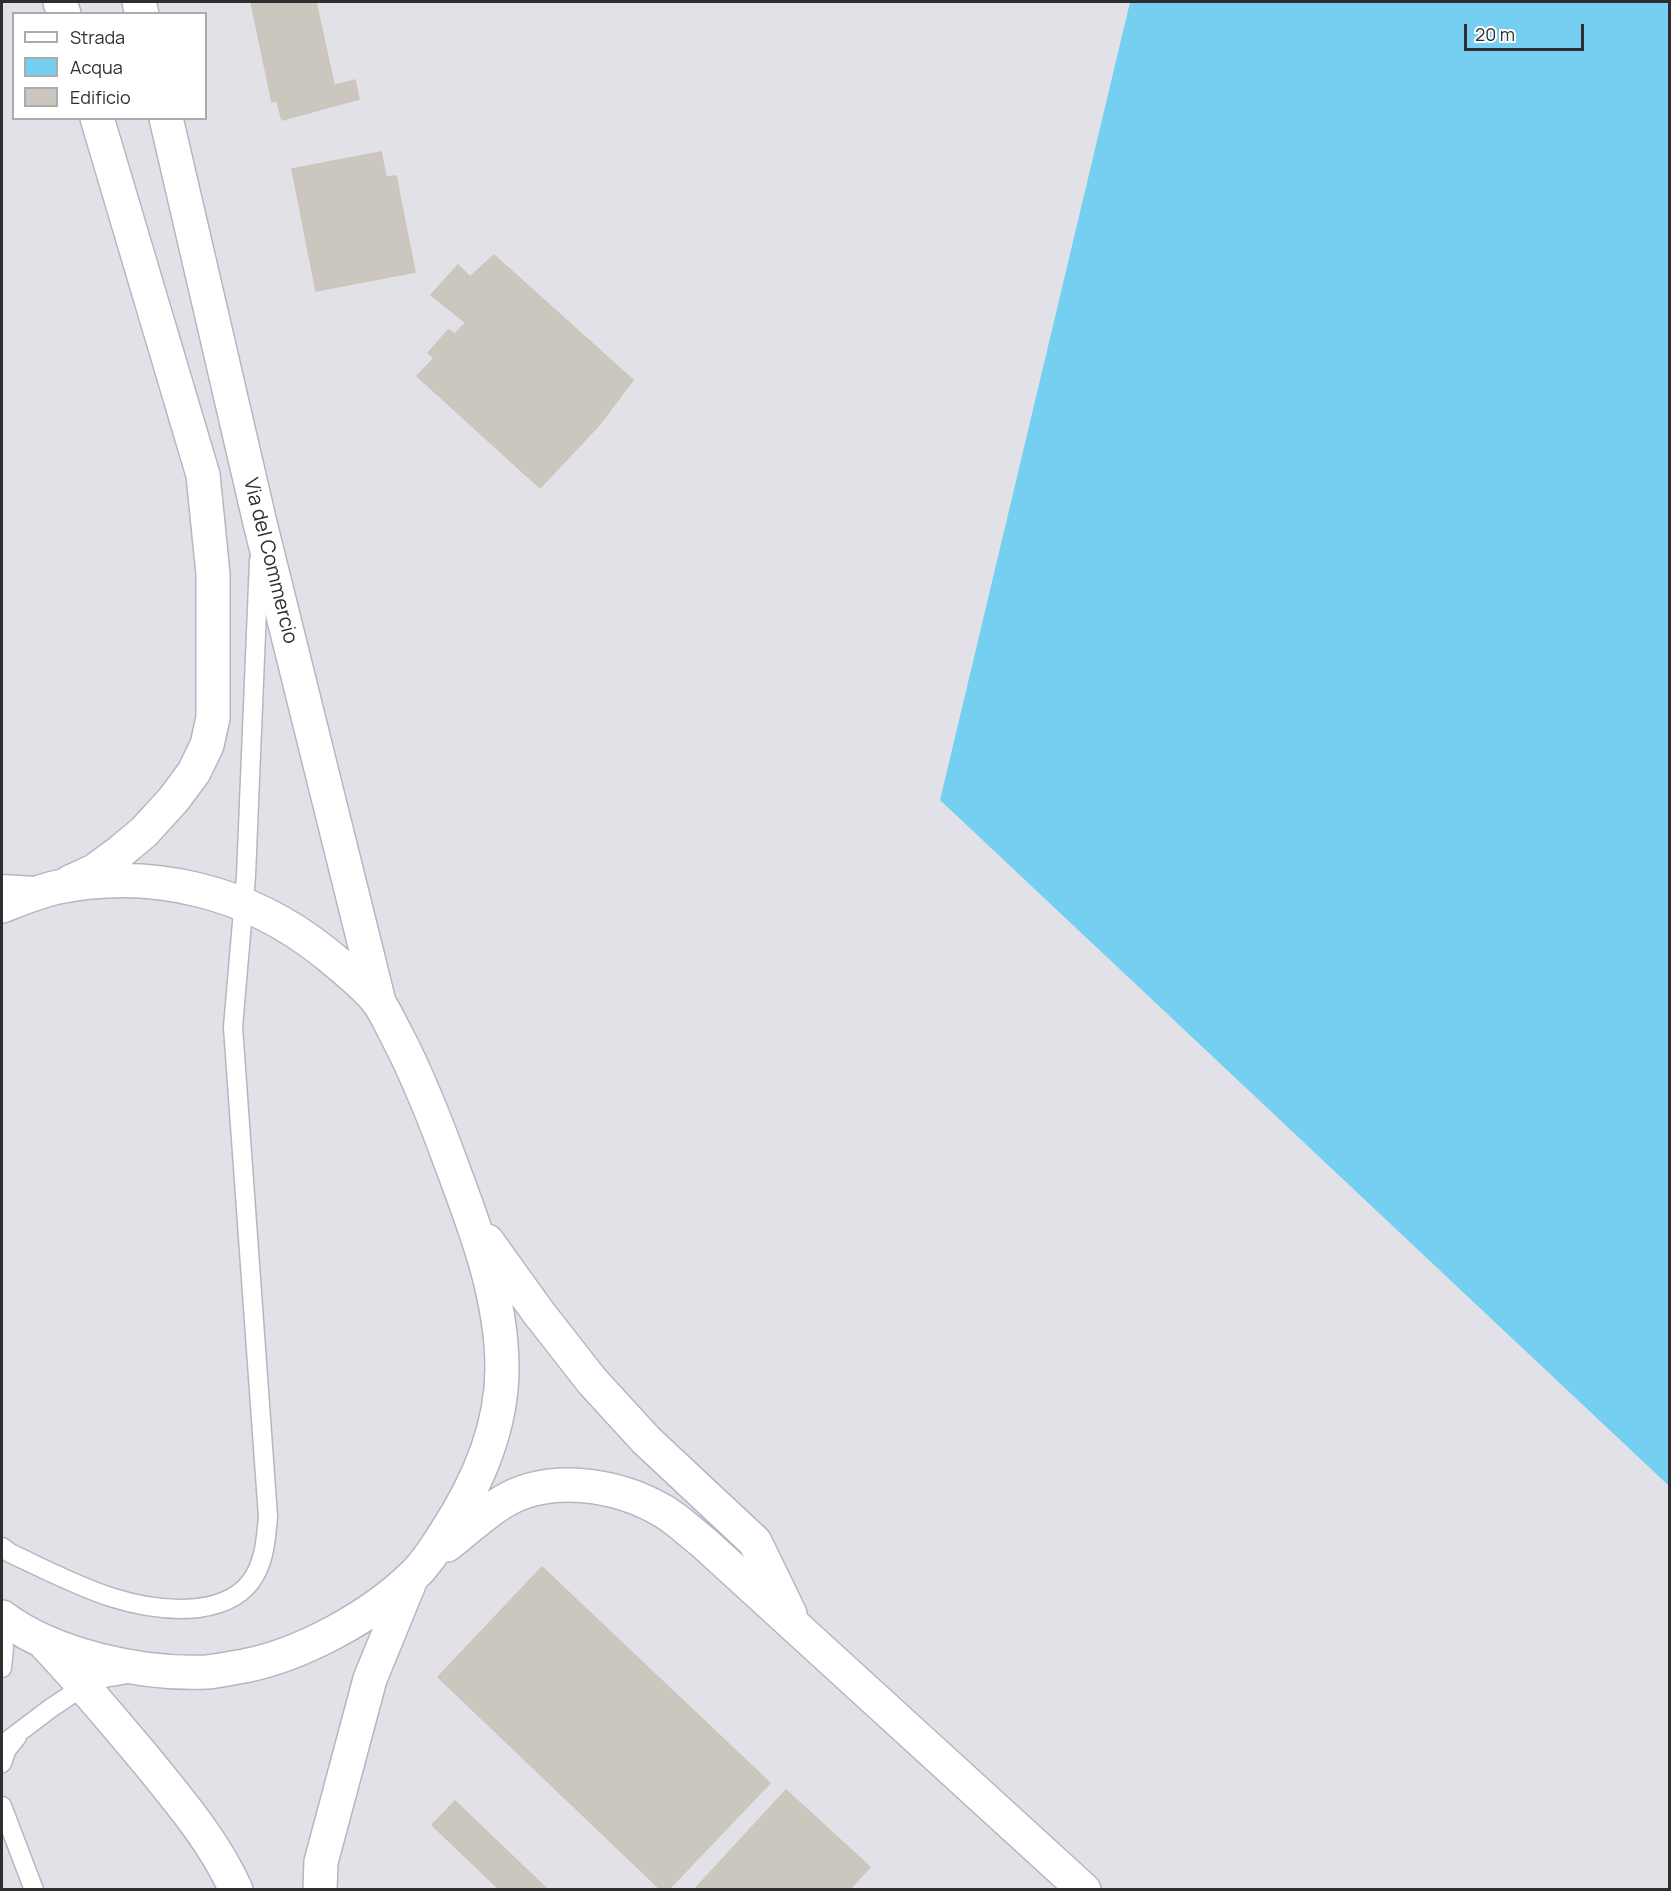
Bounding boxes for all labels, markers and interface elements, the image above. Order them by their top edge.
legend [12,12,207,120]
scale bar [1467,12,1587,50]
text: 20 m [1475,22,1515,46]
text: Strada [70,25,125,49]
text: Acqua [70,55,123,79]
text: Edificio [70,85,131,109]
street label: Via del Commercio [238,476,302,646]

